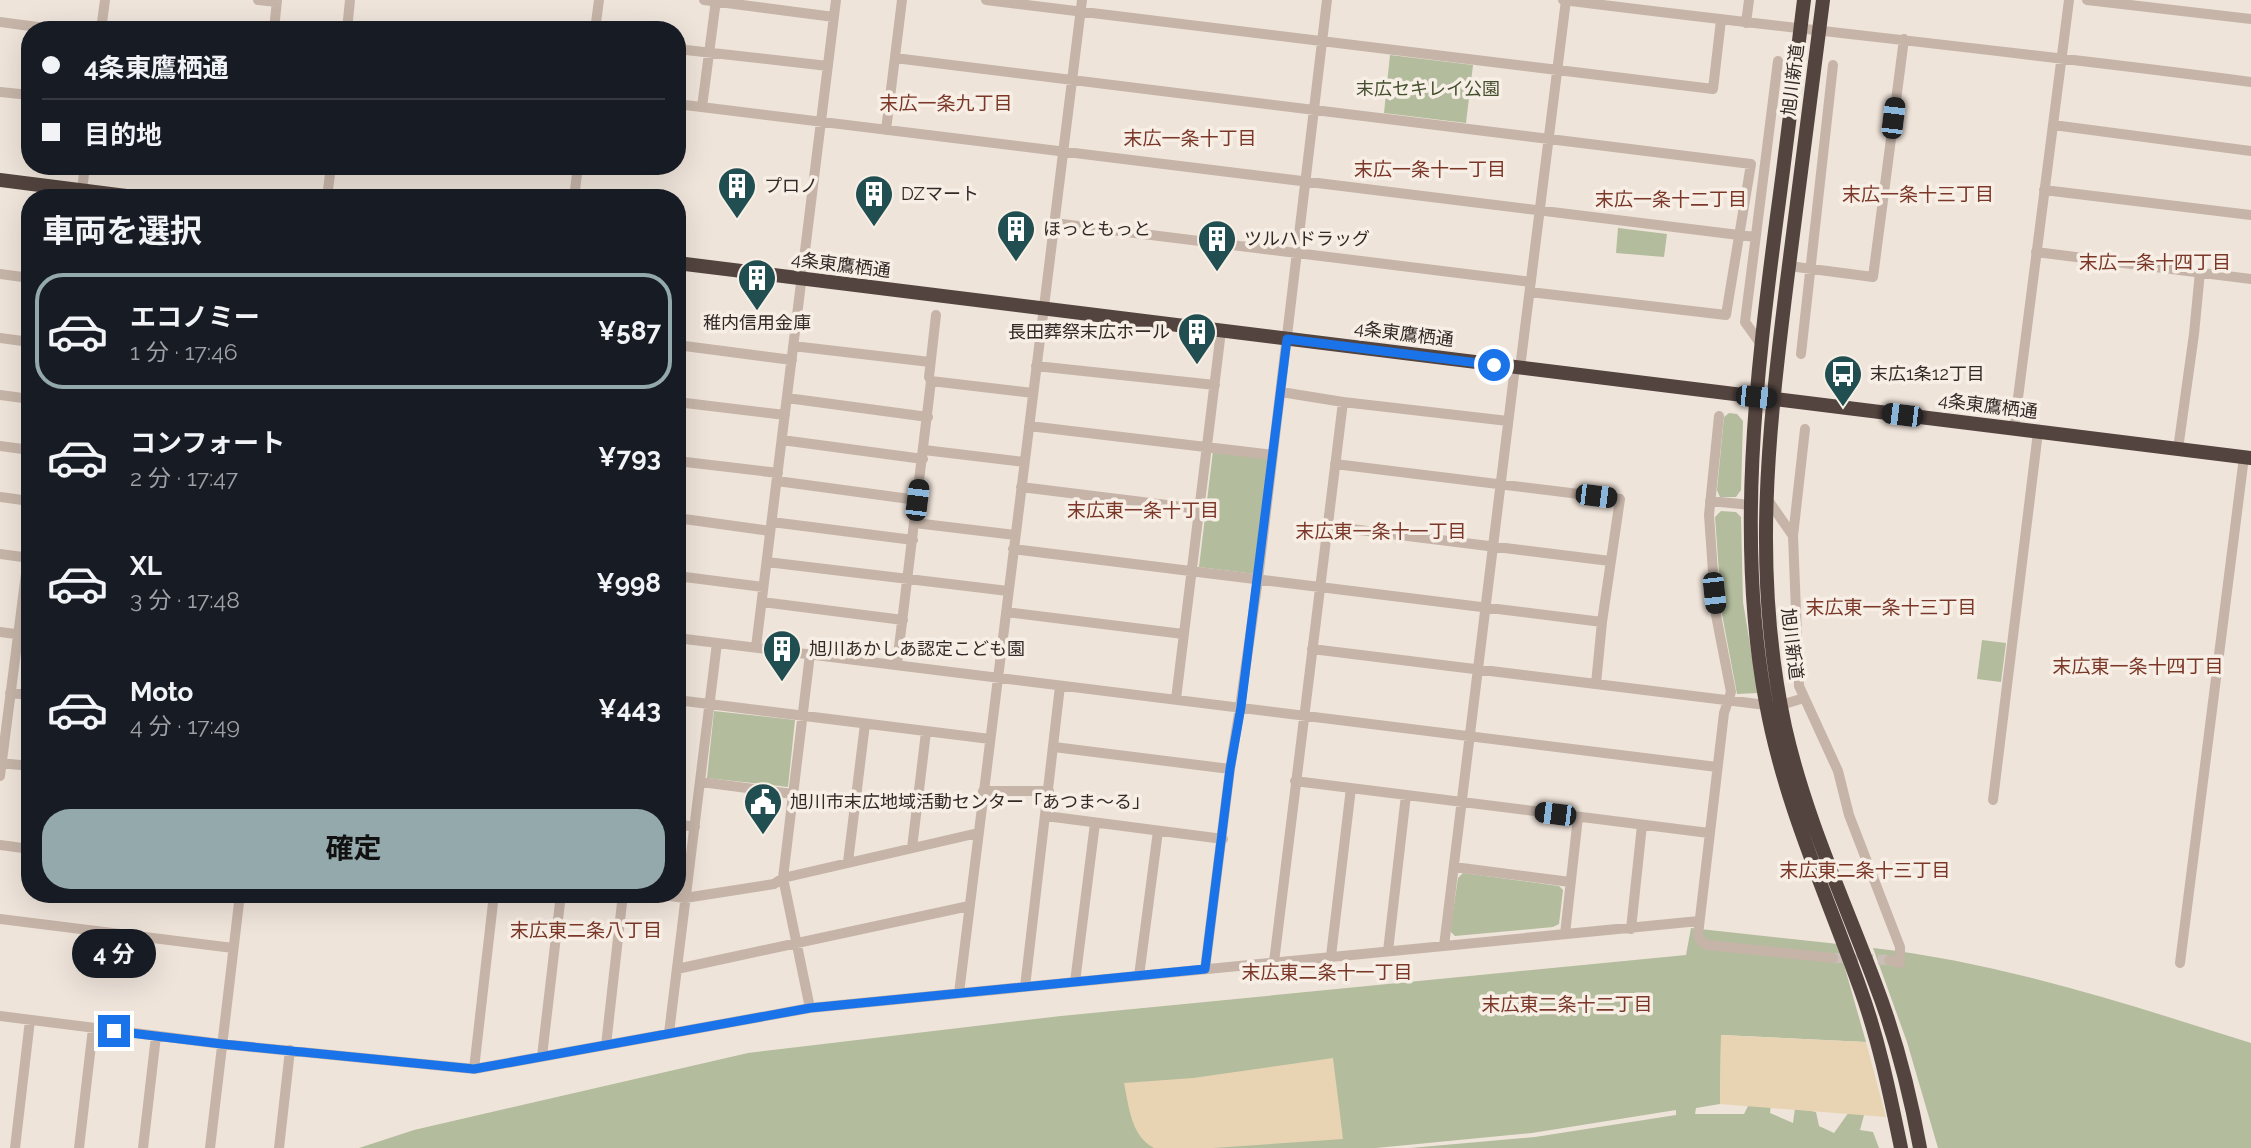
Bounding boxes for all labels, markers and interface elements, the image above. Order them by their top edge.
street label: 旭川新道 [1778,43,1807,117]
text: 4条東鷹栖通 [84,53,229,83]
park label: 末広セキレイ公園 [1356,78,1500,99]
district label: 末広一条九丁目 [879,92,1013,114]
car [1881,96,1906,140]
text: 目的地 [84,120,162,150]
district label: 末広一条十丁目 [1123,127,1257,149]
district label: 末広一条十一丁目 [1354,158,1506,180]
building icon: プロノ [716,165,758,220]
building icon: DZマート [853,173,895,228]
place label: プロノ [764,175,818,196]
place label: DZマート [901,183,979,204]
district label: 末広一条十三丁目 [1842,183,1994,205]
district label: 末広一条十二丁目 [1595,188,1747,210]
building icon: ほっともっと [995,208,1037,263]
text: 車両を選択 [42,212,202,249]
place label: ほっともっと [1043,218,1151,239]
building icon: ツルハドラッグ [1196,218,1238,273]
place label: ツルハドラッグ [1244,228,1370,249]
street label: 4条東鷹栖通 [790,248,892,281]
district label: 末広一条十四丁目 [2079,251,2231,273]
building icon: 稚内信用金庫 [736,257,778,312]
icon: car [46,300,109,363]
text: エコノミー [130,302,260,332]
building icon: 長田葬祭末広ホール [1176,311,1218,366]
place label: 稚内信用金庫 [703,312,811,333]
text: ¥587 [598,316,661,346]
street label: 4条東鷹栖通 [1353,317,1455,350]
place label: 長田葬祭末広ホール [1008,321,1170,342]
text: 1 分 · 17:46 [130,338,238,365]
route start [1478,349,1510,381]
bus stop icon: 末広1条12丁目 [1822,353,1864,408]
place label: 末広1条12丁目 [1870,363,1985,384]
car [1735,384,1778,410]
street label: 4条東鷹栖通 [1937,389,2039,422]
car [1880,402,1925,428]
icon: car [46,426,109,489]
text: コンフォート [130,428,285,458]
text: ¥793 [598,442,661,472]
text: 2 分 · 17:47 [130,464,238,491]
car [905,478,930,522]
car [1574,483,1619,509]
district label: 末広東一条十丁目 [1067,499,1219,521]
district label: 末広東一条十一丁目 [1295,520,1467,542]
text: XL [130,551,162,581]
icon: car [46,552,109,615]
text: ¥998 [596,568,661,598]
car [1702,571,1727,615]
text: 3 分 · 17:48 [130,586,240,613]
district label: 末広東一条十三丁目 [1805,596,1977,618]
street label: 旭川新道 [1778,607,1807,681]
building icon: 旭川あかしあ認定こども園 [761,628,803,683]
place label: 旭川あかしあ認定こども園 [809,638,1025,659]
district label: 末広東一条十四丁目 [2052,655,2224,677]
text: Moto [130,677,193,707]
icon: car [46,678,109,741]
text: ¥443 [598,694,661,724]
text: 4 分 · 17:49 [130,712,240,739]
public building icon: 旭川市末広地域活動センター「あつま〜る」 [742,781,784,836]
place label: 旭川市末広地域活動センター「あつま〜る」 [790,791,1150,812]
car [1533,801,1578,827]
button: 確定 [42,809,665,889]
district label: 末広東二条十三丁目 [1779,859,1951,881]
district label: 末広東二条八丁目 [510,919,662,941]
callout: 4 分 [72,930,156,978]
text: 4 分 [93,940,135,967]
district label: 末広東二条十一丁目 [1241,961,1413,983]
district label: 末広東二条十二丁目 [1481,993,1653,1015]
route end [98,1015,130,1047]

